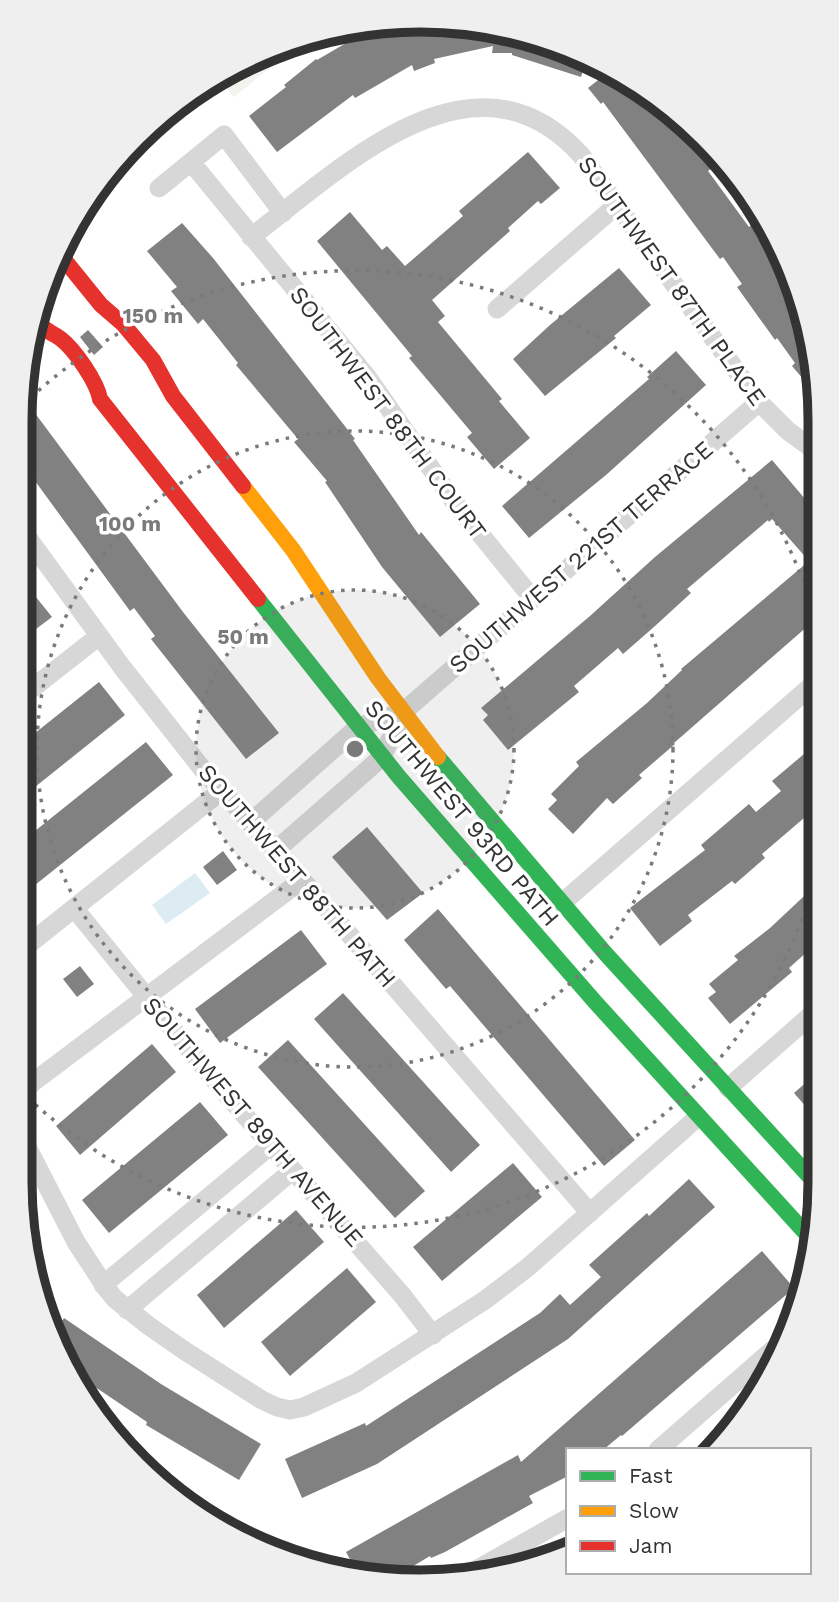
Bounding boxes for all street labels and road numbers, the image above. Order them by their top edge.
street label: SOUTHWEST 87TH PLACE [572,151,772,411]
street label: SOUTHWEST 88TH COURT [284,281,492,545]
street label: SOUTHWEST 221ST TERRACE [444,435,718,679]
street label: SOUTHWEST 93RD PATH [359,694,565,932]
street label: SOUTHWEST 88TH PATH [192,759,402,993]
street label: SOUTHWEST 89TH AVENUE [137,992,369,1252]

